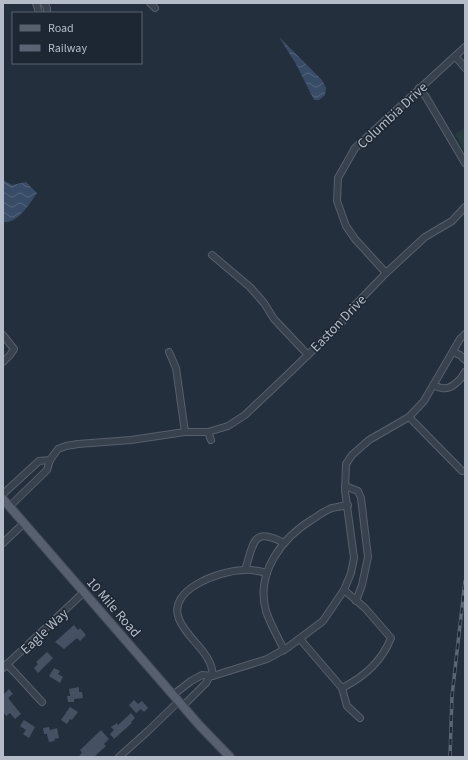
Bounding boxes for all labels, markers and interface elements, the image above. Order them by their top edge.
legend [12,12,142,64]
text: Road [48,20,74,37]
text: Railway [48,40,87,57]
street label: Columbia Drive [353,78,432,154]
street label: Easton Drive [306,290,371,357]
street label: 10 Mile Road [82,573,145,642]
street label: Eagle Way [16,604,73,659]

